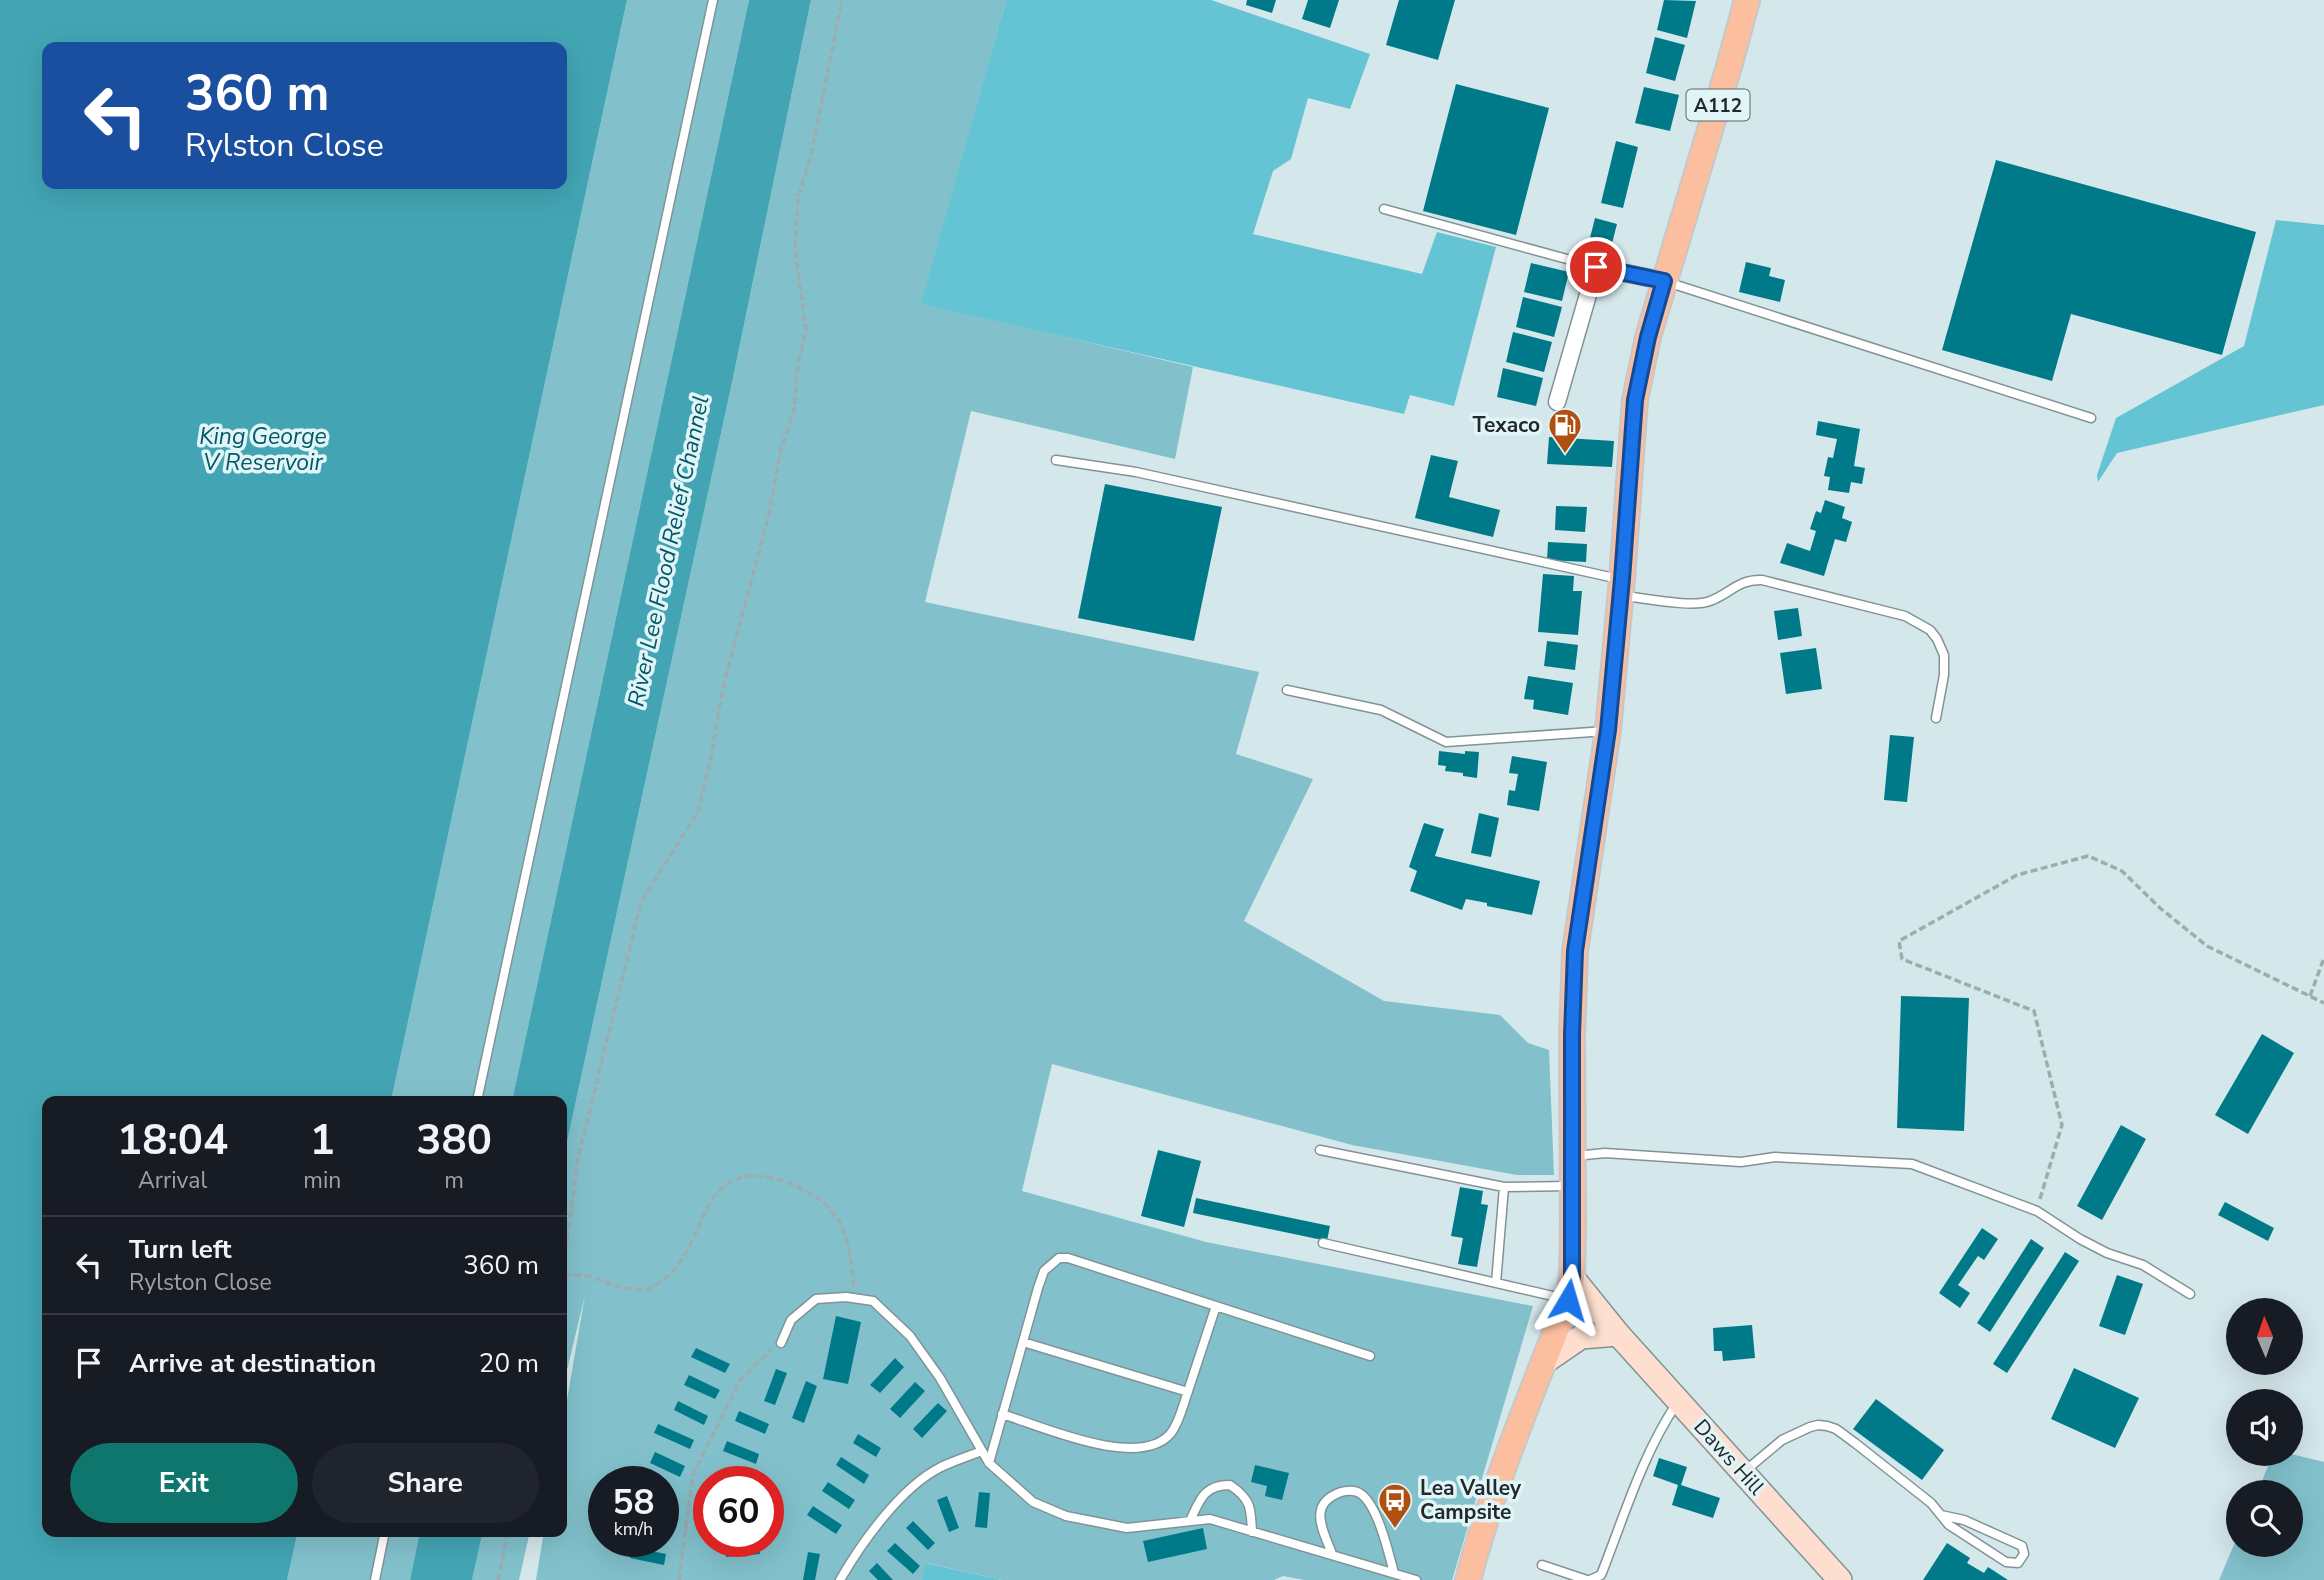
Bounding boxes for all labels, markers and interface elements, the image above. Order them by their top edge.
text: 360 m [185,60,329,127]
icon: left [70,70,161,161]
road number: A112 [1686,90,1750,120]
text: Rylston Close [185,124,384,167]
pin [1566,237,1626,297]
icon: arrive [1577,248,1615,286]
water label: River Lee Flood Relief Channel [620,393,717,709]
fuel station icon: Texaco [1546,406,1584,455]
place label: Texaco [1473,411,1540,439]
water label: King George V Reservoir [199,421,327,478]
text: 18:04 [117,1112,228,1169]
text: 1 [310,1112,335,1169]
text: 380 [416,1112,492,1169]
text: Arrival [138,1165,207,1196]
text: min [303,1165,341,1196]
text: m [444,1165,464,1196]
text: Turn left [129,1232,232,1267]
icon: left [70,1246,108,1284]
text: 360 m [463,1248,539,1283]
position arrow [1531,1263,1605,1337]
text: Rylston Close [129,1267,272,1298]
north arrow [2226,1298,2303,1376]
map controls [2226,1298,2303,1557]
icon: arrive [70,1344,108,1382]
text: Arrive at destination [129,1346,376,1381]
text: 20 m [479,1346,539,1381]
button: sound [2226,1389,2303,1466]
street label: Daws Hill [1688,1413,1771,1501]
button: Exit [70,1443,298,1523]
button: Share [312,1443,539,1523]
speed limit sign: 60 [693,1466,784,1557]
place label: Lea Valley Campsite [1420,1474,1522,1526]
text: 58 [612,1479,655,1526]
button: search [2226,1480,2303,1557]
bus stop icon: Lea Valley Campsite [1376,1481,1414,1530]
text: km/h [614,1517,653,1541]

